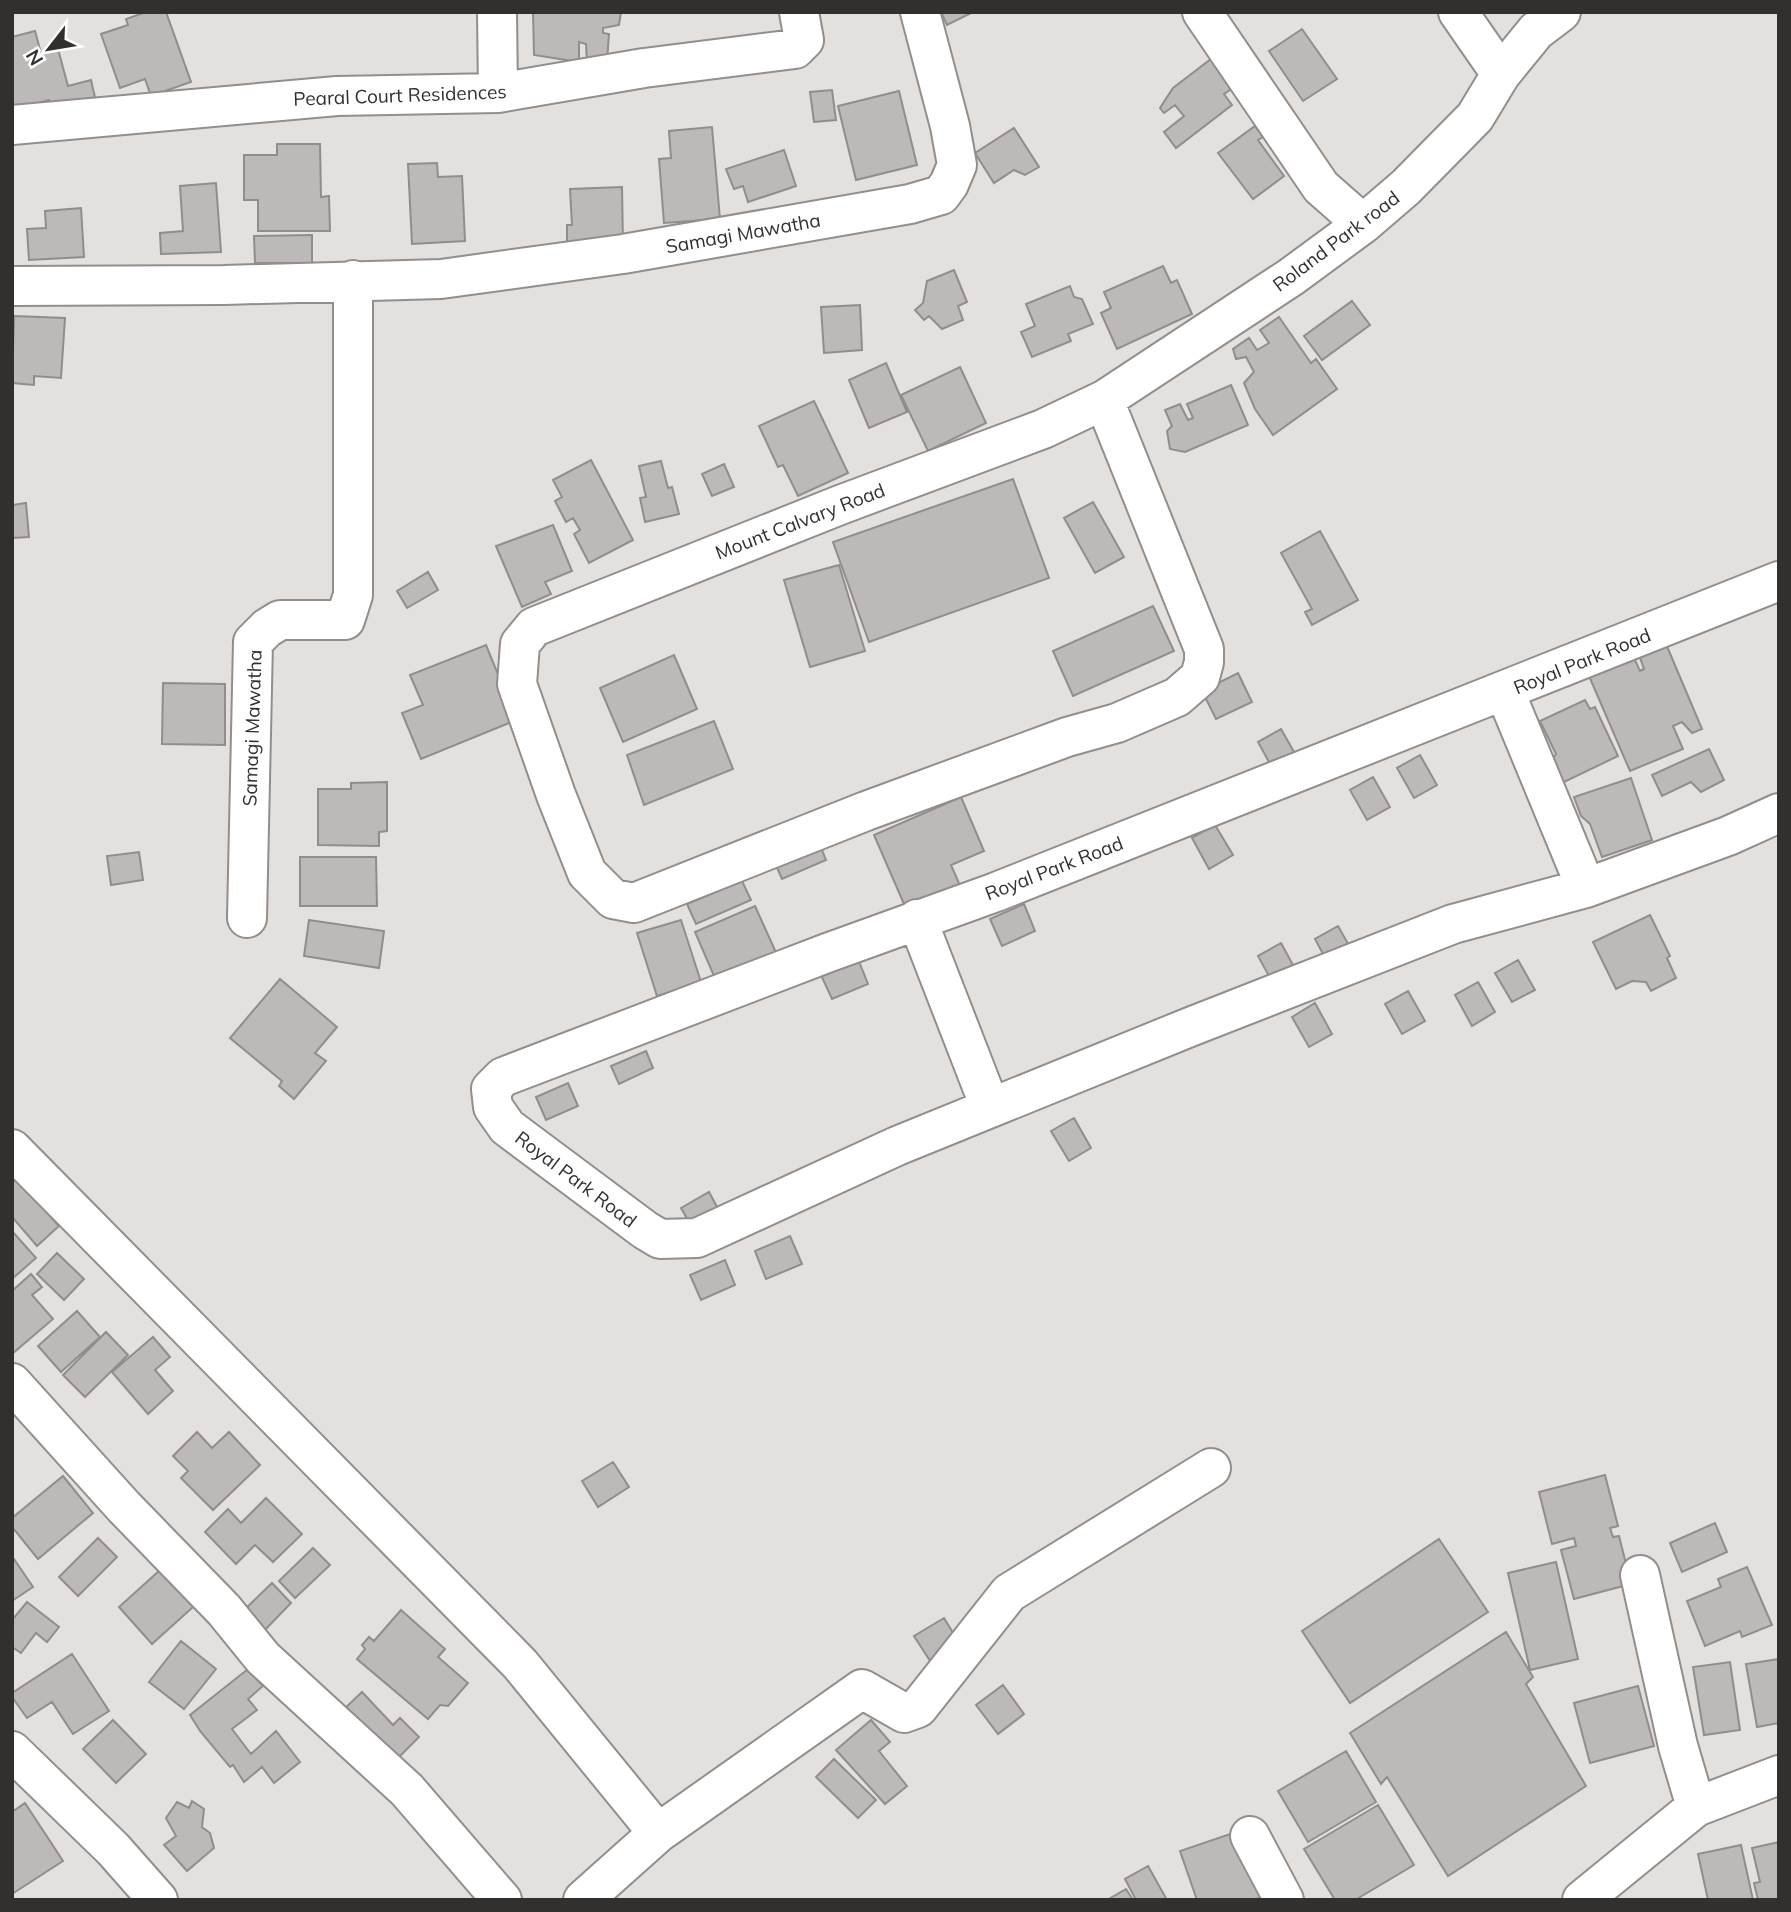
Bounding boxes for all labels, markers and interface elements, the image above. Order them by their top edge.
north arrow [14,14,84,84]
text: N [20,45,48,70]
street label: Pearal Court Residences [293,79,507,111]
street label: Roland Park road [1268,186,1404,296]
street label: Samagi Mawatha [664,208,822,258]
street label: Mount Calvary Road [712,478,888,564]
street label: Royal Park Road [1510,623,1654,699]
street label: Samagi Mawatha [237,649,267,807]
street label: Royal Park Road [982,831,1126,905]
street label: Royal Park Road [510,1125,642,1233]

